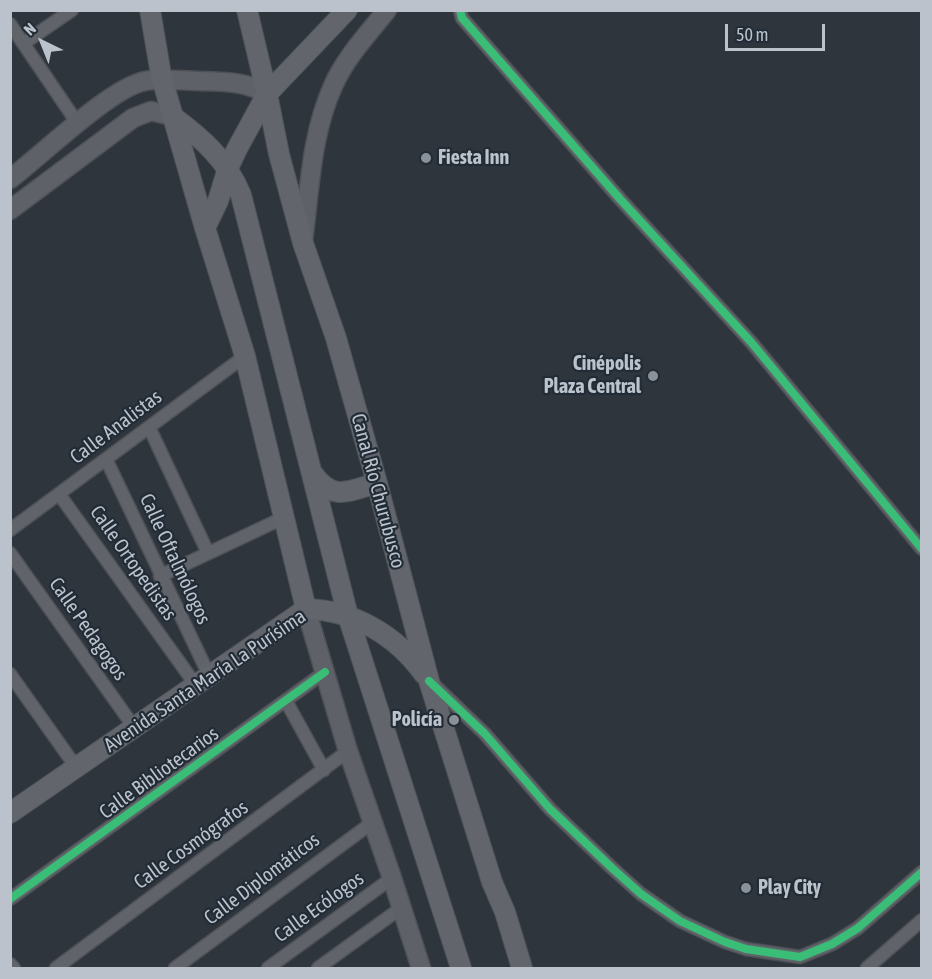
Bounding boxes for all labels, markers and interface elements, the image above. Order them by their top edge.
north arrow [12,12,72,72]
scale bar [728,12,828,50]
text: N [20,19,39,39]
text: 50 m [736,24,768,45]
place label: Fiesta Inn [438,146,509,170]
marker: Fiesta Inn [419,151,433,165]
place label: Cinépolis Plaza Central [544,352,641,399]
marker: Cinépolis Plaza Central [646,369,660,383]
street label: Calle Analistas [65,385,167,469]
street label: Canal Río Churubusco [346,411,410,571]
street label: Calle Oftalmólogos [134,490,216,628]
street label: Calle Ortopedistas [85,501,181,625]
street label: Calle Pedagogos [44,573,132,685]
street label: Avenida Santa María La Purísima [100,604,310,758]
place label: Policía [392,708,442,732]
marker: Policía [447,713,461,727]
street label: Calle Bibliotecarios [95,722,223,824]
street label: Calle Cosmógrafos [129,796,253,894]
street label: Calle Diplomáticos [200,828,324,930]
street label: Calle Ecólogos [269,866,369,948]
place label: Play City [758,876,821,900]
marker: Play City [739,881,753,895]

